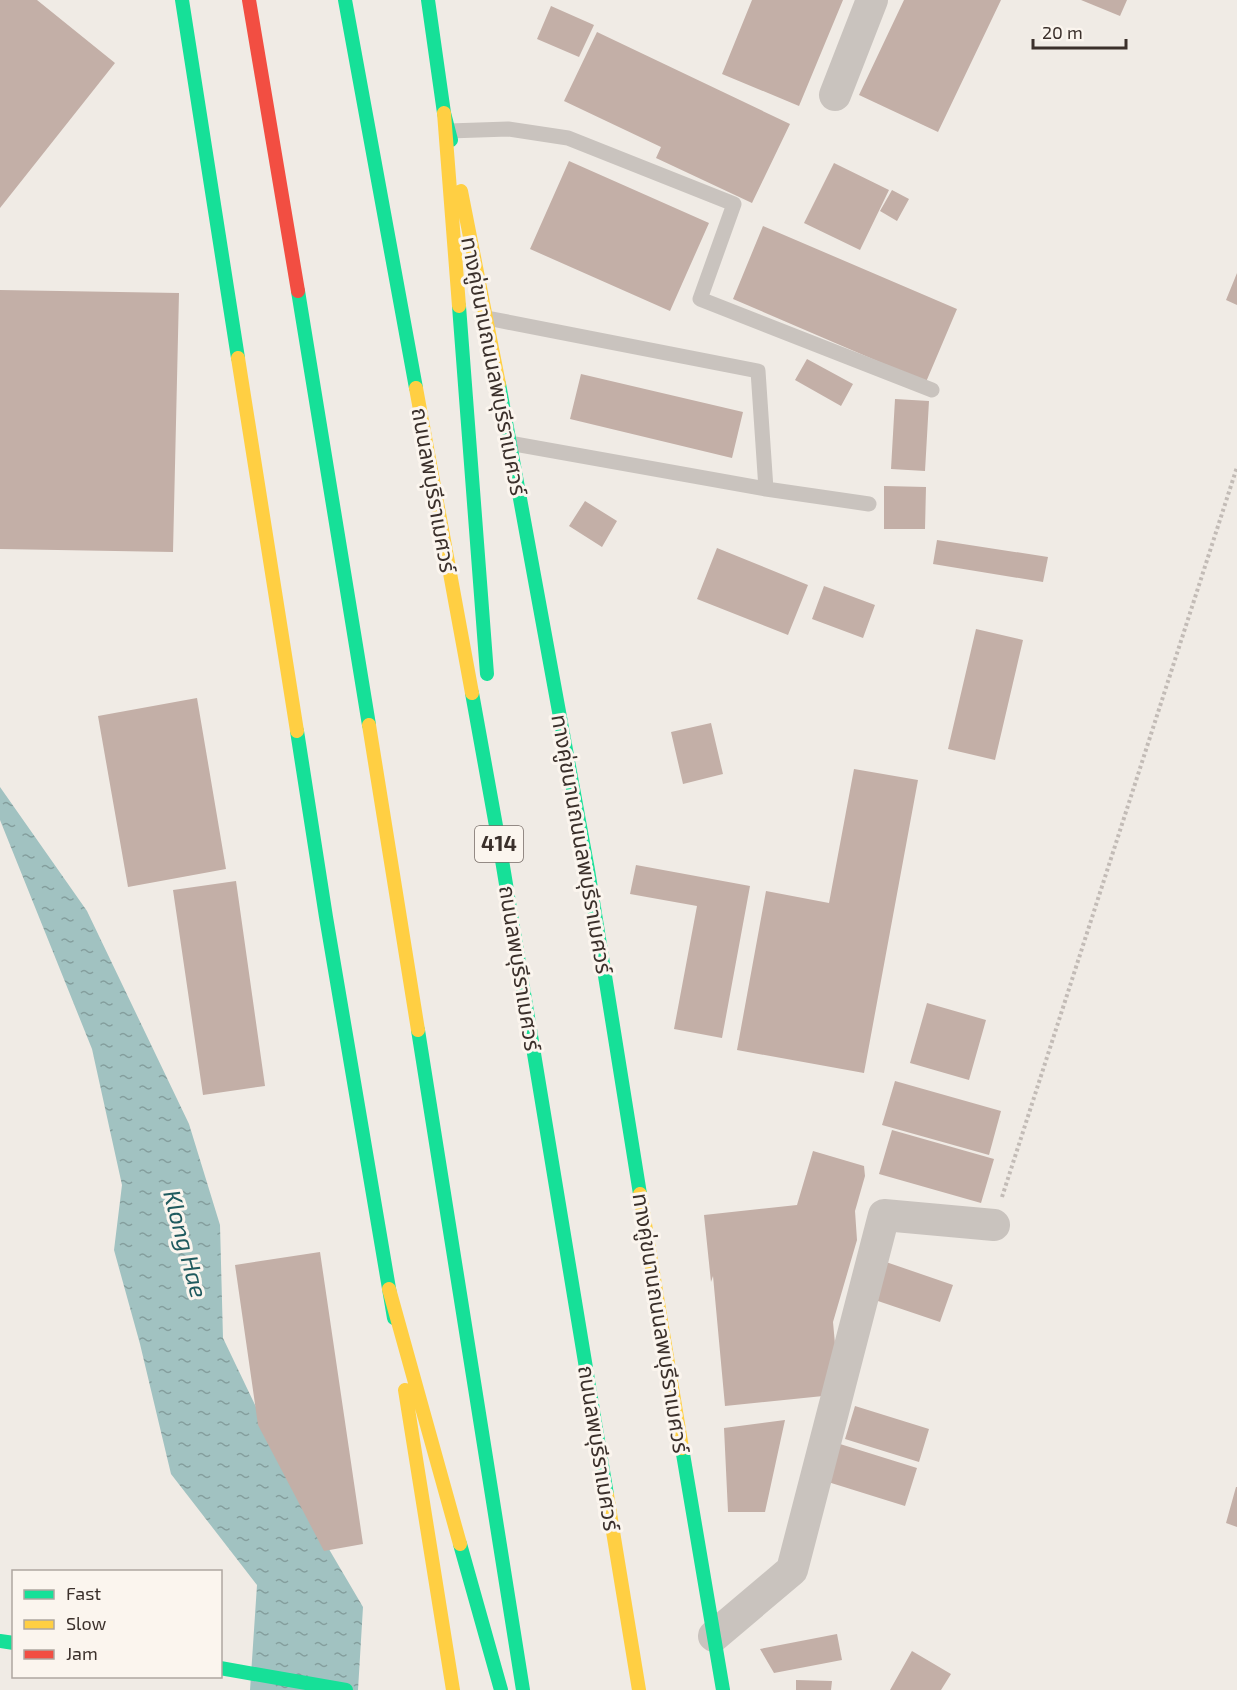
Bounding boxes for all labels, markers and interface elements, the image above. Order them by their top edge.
scale bar [1033,12,1126,50]
text: 20 m [1042,21,1083,43]
street label: ทางคู่ขนานถนนลพบุรีราเมศวร์ [455,234,533,499]
street label: ถนนลพบุรีราเมศวร์ [406,405,462,576]
street label: ทางคู่ขนานถนนลพบุรีราเมศวร์ [545,712,619,977]
road number: 414 [475,826,523,862]
street label: ถนนลพบุรีราเมศวร์ [493,883,547,1054]
water label: Klong Hae [158,1187,215,1301]
street label: ทางคู่ขนานถนนลพบุรีราเมศวร์ [627,1191,696,1456]
street label: ถนนลพบุรีราเมศวร์ [572,1363,626,1534]
legend [12,1570,222,1678]
text: Fast [66,1582,101,1604]
text: Slow [66,1612,107,1634]
text: Jam [66,1642,98,1664]

